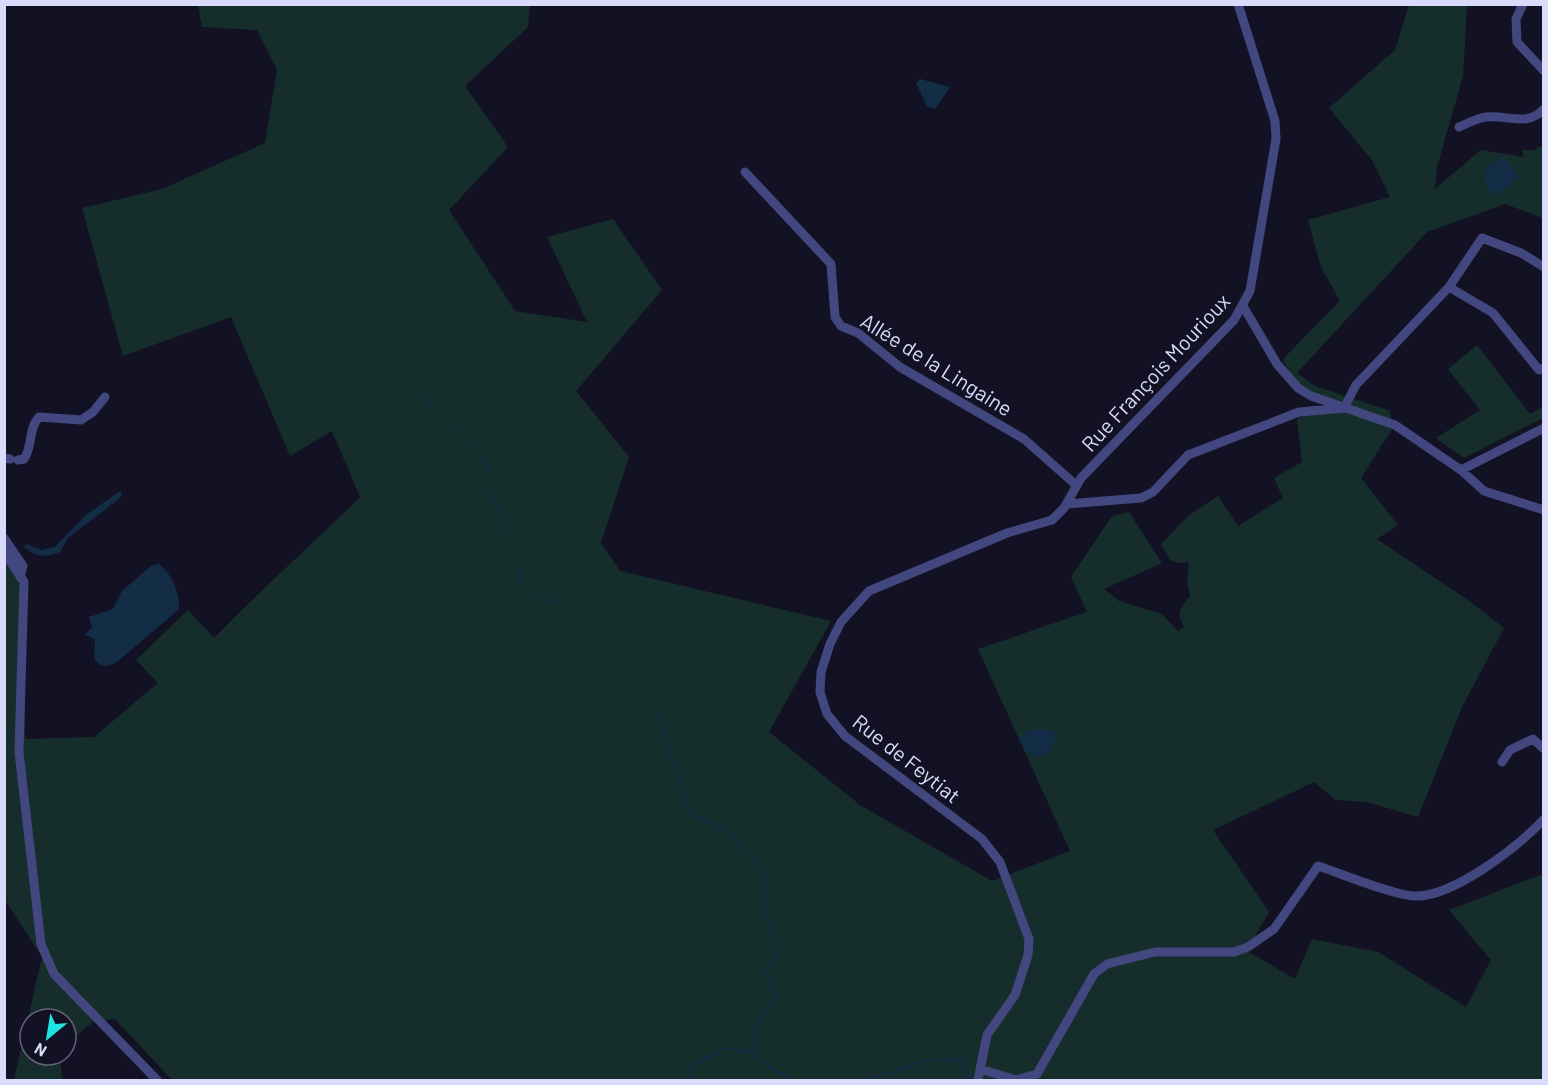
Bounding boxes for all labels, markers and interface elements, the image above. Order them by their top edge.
street label: Rue François Mourioux [1076,288,1234,456]
street label: Allée de la Lingaine [857,307,1017,421]
street label: Rue de Feytiat [848,708,966,808]
north arrow [18,1007,78,1067]
text: N [31,1040,50,1061]

